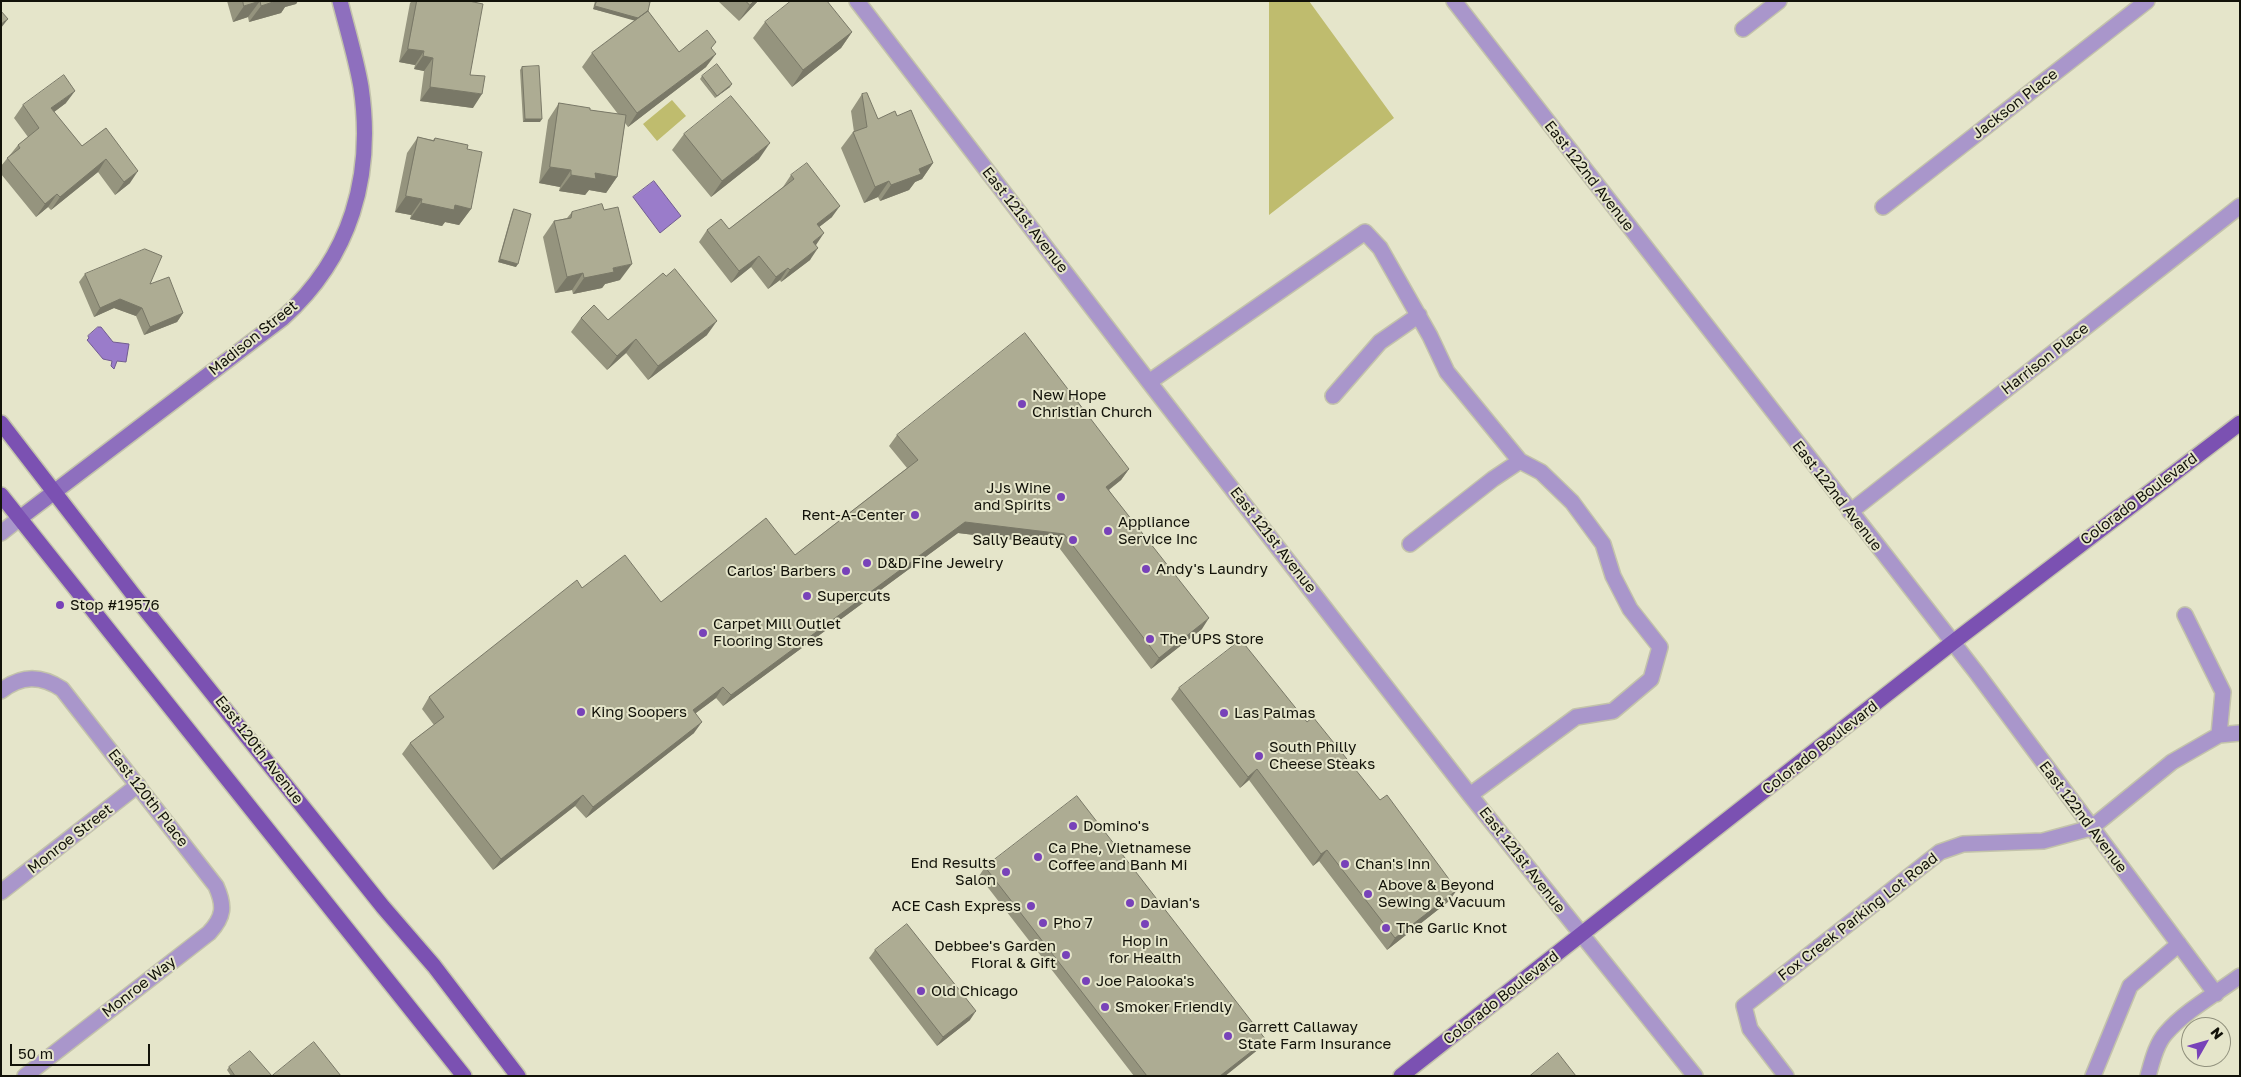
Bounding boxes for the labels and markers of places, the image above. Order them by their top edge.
place label: New Hope Christian Church [1032,386,1152,421]
marker: New Hope Christian Church [1016,398,1028,410]
place label: JJs Wine and Spirits [974,479,1051,514]
marker: JJs Wine and Spirits [1055,491,1067,503]
place label: Rent-A-Center [802,506,905,524]
marker: Rent-A-Center [909,509,921,521]
place label: Appliance Service Inc [1118,513,1198,548]
marker: Appliance Service Inc [1102,525,1114,537]
place label: Sally Beauty [972,531,1063,549]
marker: Sally Beauty [1067,534,1079,546]
place label: D&D Fine Jewelry [877,554,1003,572]
marker: D&D Fine Jewelry [861,557,873,569]
place label: Andy's Laundry [1156,560,1268,578]
place label: Carlos' Barbers [727,562,836,580]
marker: Andy's Laundry [1140,563,1152,575]
marker: Carlos' Barbers [840,565,852,577]
place label: Supercuts [817,587,890,605]
marker: Supercuts [801,590,813,602]
place label: Stop #19576 [70,596,160,614]
marker: Stop #19576 [54,599,66,611]
place label: Carpet Mill Outlet Flooring Stores [713,615,841,650]
marker: Carpet Mill Outlet Flooring Stores [697,627,709,639]
place label: The UPS Store [1160,630,1264,648]
marker: The UPS Store [1144,633,1156,645]
place label: King Soopers [591,703,687,721]
place label: Las Palmas [1234,704,1316,722]
marker: King Soopers [575,706,587,718]
marker: Las Palmas [1218,707,1230,719]
place label: South Philly Cheese Steaks [1269,738,1375,773]
marker: South Philly Cheese Steaks [1253,750,1265,762]
place label: Domino's [1083,817,1149,835]
marker: Domino's [1067,820,1079,832]
place label: Ca Phe, Vietnamese Coffee and Banh Mi [1048,839,1191,874]
marker: Ca Phe, Vietnamese Coffee and Banh Mi [1032,851,1044,863]
place label: End Results Salon [910,854,996,889]
place label: Chan's Inn [1355,855,1430,873]
marker: Chan's Inn [1339,858,1351,870]
marker: End Results Salon [1000,866,1012,878]
place label: Above & Beyond Sewing & Vacuum [1378,876,1506,911]
marker: Above & Beyond Sewing & Vacuum [1362,888,1374,900]
place label: Davian's [1140,894,1200,912]
place label: ACE Cash Express [892,897,1021,915]
marker: Davian's [1124,897,1136,909]
marker: ACE Cash Express [1025,900,1037,912]
place label: Pho 7 [1053,914,1093,932]
marker: Pho 7 [1037,917,1049,929]
marker: Hop in for Health [1139,918,1151,930]
place label: The Garlic Knot [1396,919,1507,937]
marker: The Garlic Knot [1380,922,1392,934]
place label: Hop in for Health [1109,932,1181,967]
place label: Debbee's Garden Floral & Gift [934,937,1056,972]
marker: Debbee's Garden Floral & Gift [1060,949,1072,961]
place label: Joe Palooka's [1096,972,1194,990]
marker: Joe Palooka's [1080,975,1092,987]
place label: Old Chicago [931,982,1018,1000]
marker: Old Chicago [915,985,927,997]
place label: Smoker Friendly [1115,998,1232,1016]
marker: Smoker Friendly [1099,1001,1111,1013]
place label: Garrett Callaway State Farm Insurance [1238,1018,1391,1053]
marker: Garrett Callaway State Farm Insurance [1222,1030,1234,1042]

